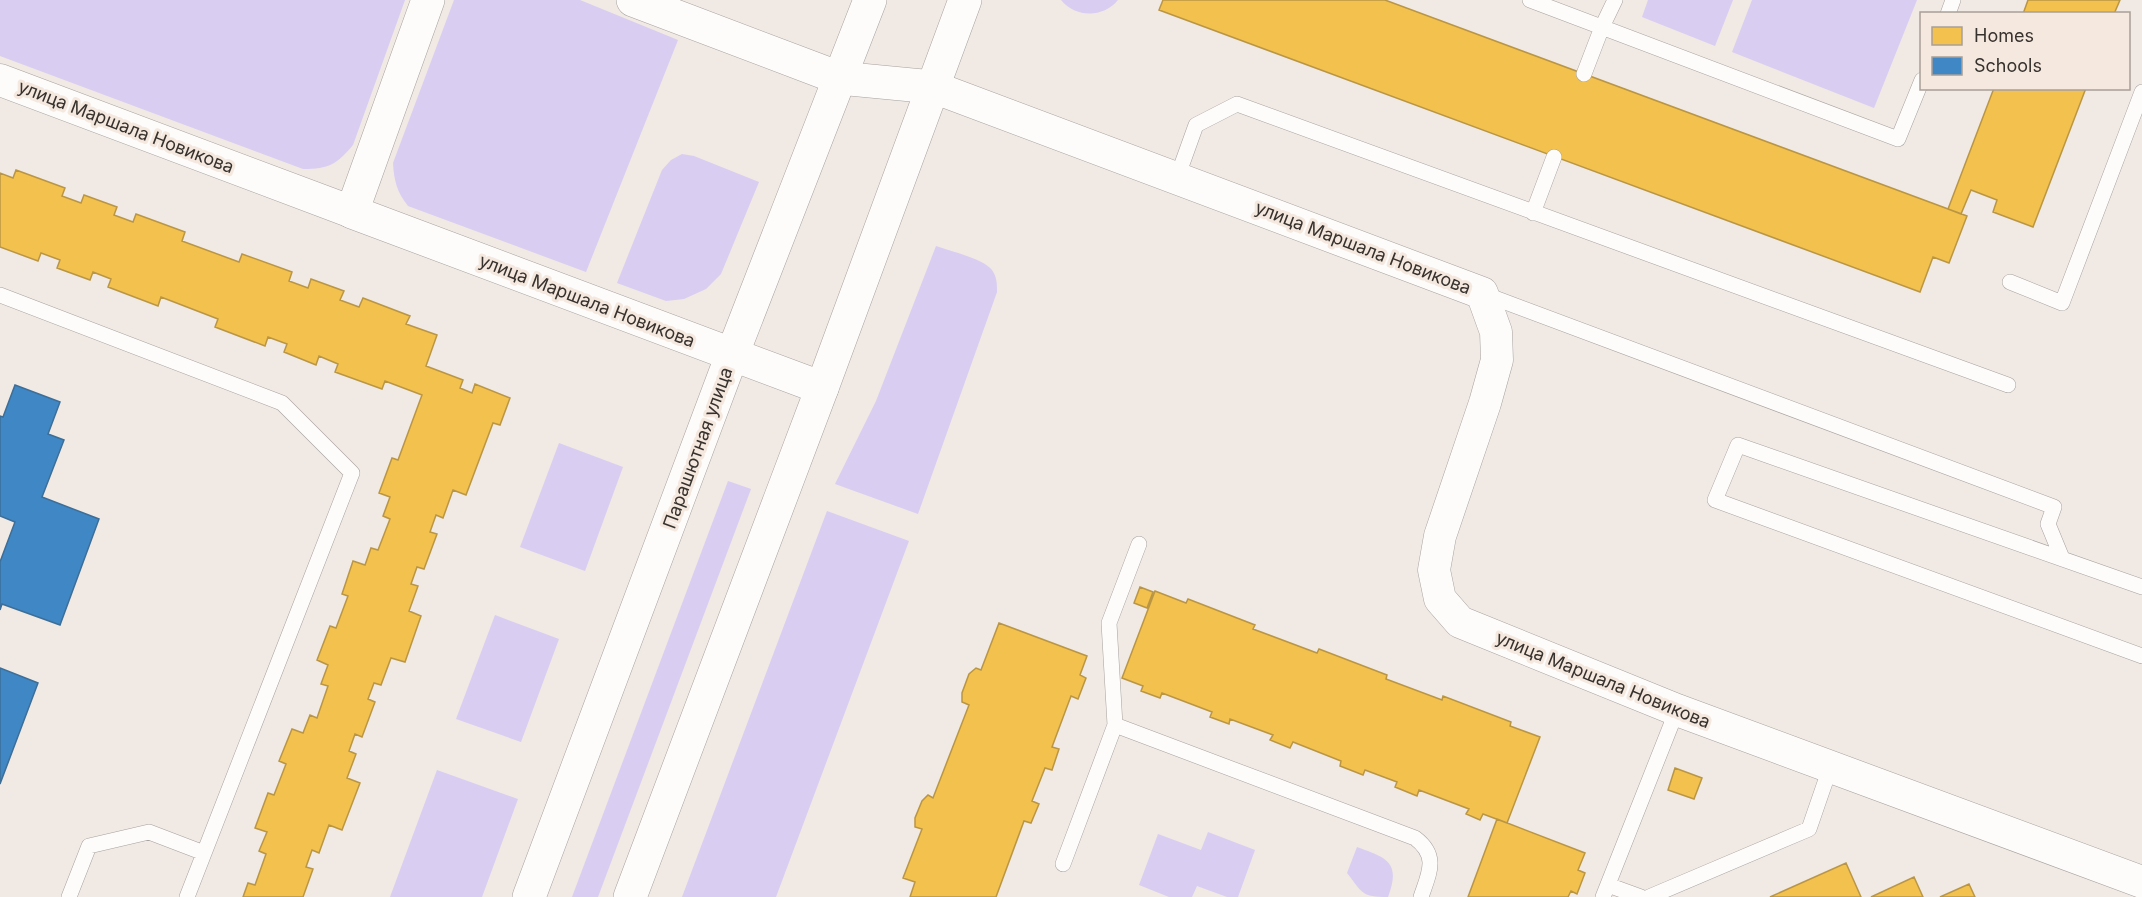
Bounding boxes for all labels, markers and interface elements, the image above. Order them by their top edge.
legend [1920,12,2130,90]
text: Homes [1974,25,2034,46]
text: Schools [1974,55,2042,76]
street label: улица Маршала Новикова [15,76,237,177]
street label: улица Маршала Новикова [1252,197,1474,298]
street label: улица Маршала Новикова [476,250,698,351]
street label: Парашютная улица [659,364,737,531]
street label: улица Маршала Новикова [1493,627,1713,732]

